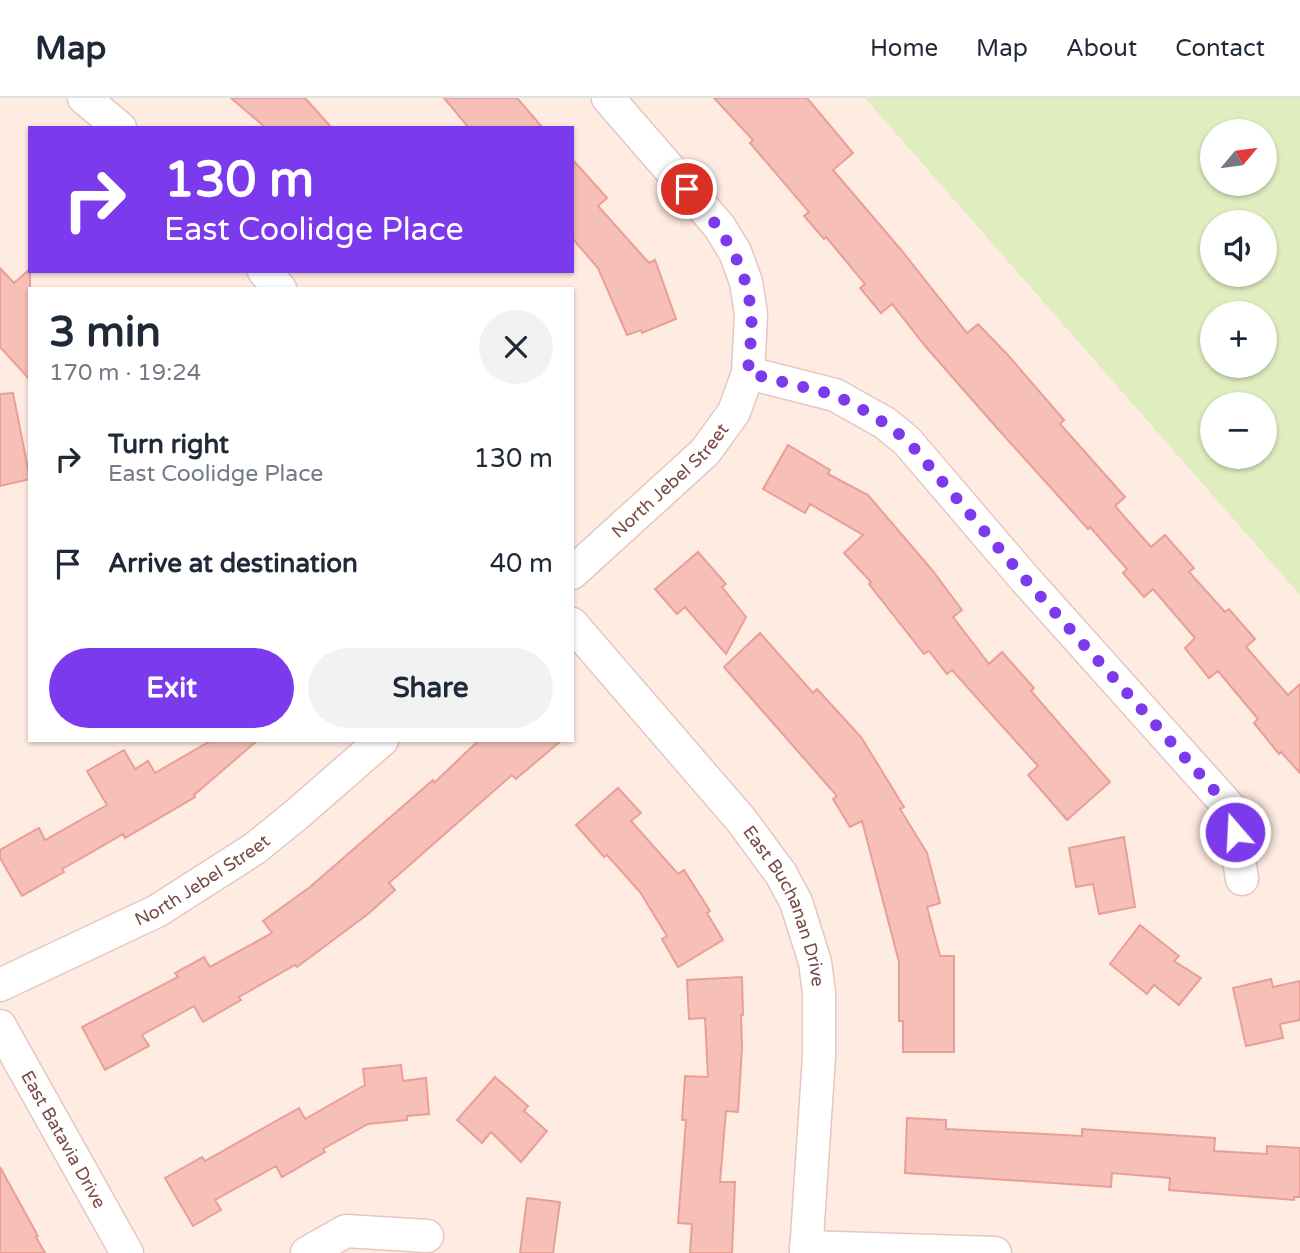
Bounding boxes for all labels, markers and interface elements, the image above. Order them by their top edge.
text: Map [35,29,106,68]
text: Home [870,34,938,63]
text: Map [976,34,1028,63]
text: About [1066,34,1137,63]
text: Contact [1175,34,1265,63]
north arrow [1200,119,1278,196]
map controls [1200,119,1277,469]
text: 130 m [164,151,314,210]
icon: right [49,154,140,245]
pin [657,159,717,219]
icon: arrive [668,170,706,208]
button: sound [1200,210,1277,287]
text: East Coolidge Place [164,211,464,249]
button: + [1200,301,1277,378]
text: 3 min [49,307,161,358]
button: close [479,310,553,384]
text: 170 m · 19:24 [49,359,201,387]
button: − [1200,392,1277,469]
street label: North Jebel Street [607,419,733,543]
text: Turn right [108,429,229,460]
icon: right [49,440,87,478]
text: 130 m [473,443,553,474]
text: East Coolidge Place [108,460,323,488]
icon: arrive [49,545,87,583]
text: Arrive at destination [108,548,358,579]
text: 40 m [490,548,553,579]
button: Exit [49,648,294,728]
button: Share [308,648,553,728]
position arrow [1198,795,1272,869]
street label: East Buchanan Drive [738,821,829,988]
street label: North Jebel Street [131,830,274,931]
street label: East Batavia Drive [16,1067,111,1212]

